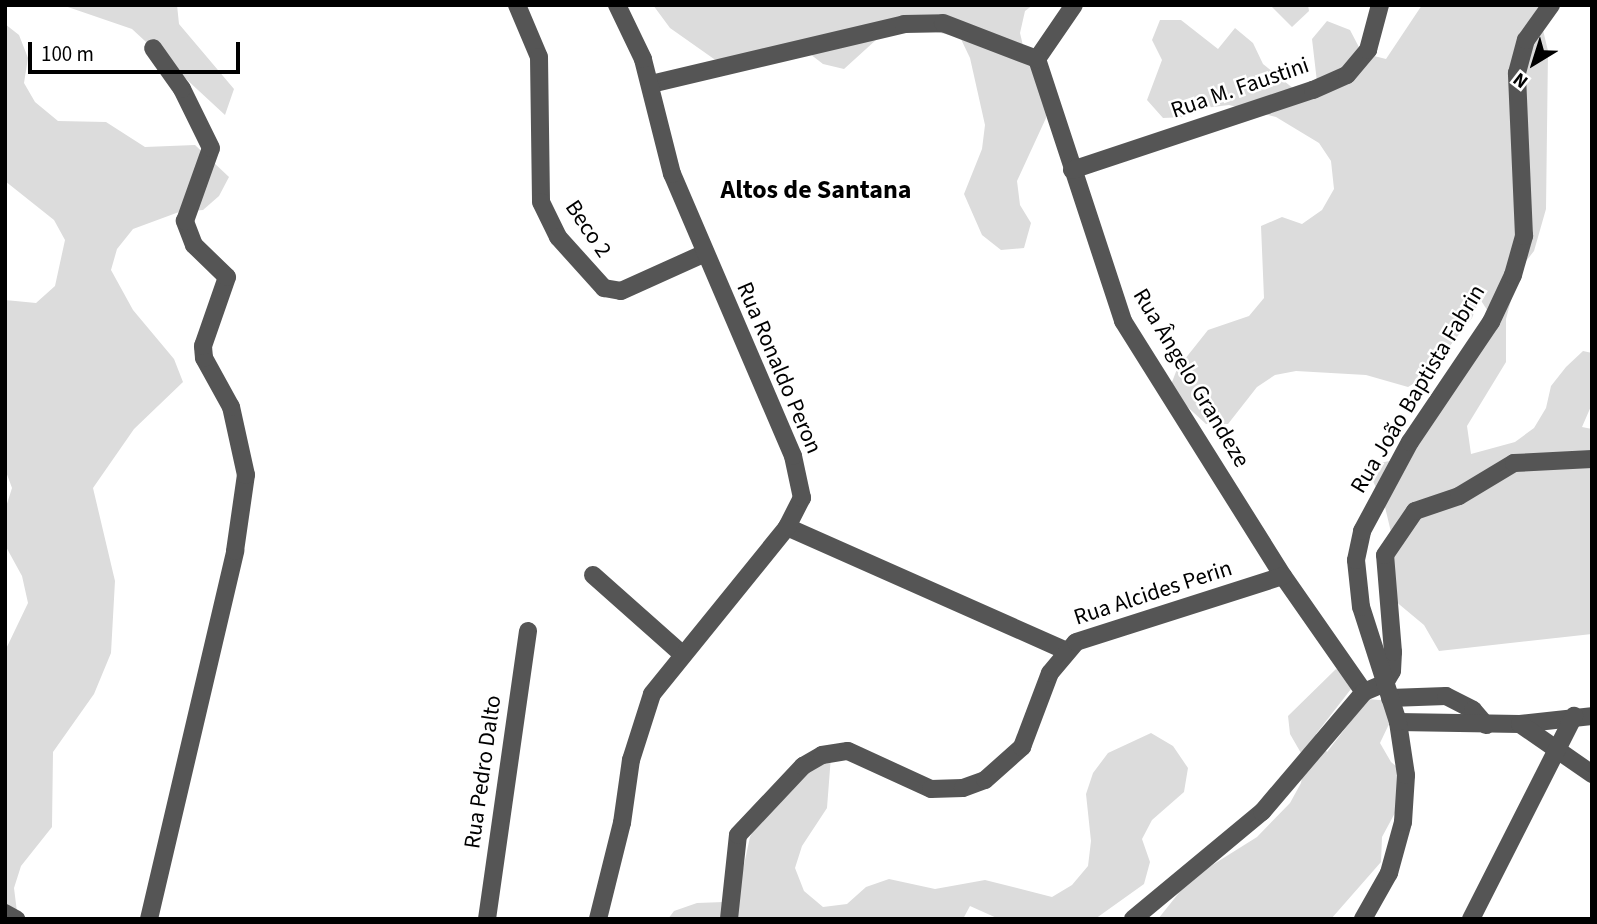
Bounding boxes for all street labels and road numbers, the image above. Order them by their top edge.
street label: Rua M. Faustini [1167,51,1313,125]
street label: Beco 2 [559,195,617,263]
street label: Rua Ronaldo Peron [730,278,828,458]
street label: Rua João Baptista Fabrin [1345,280,1491,498]
street label: Rua Ângelo Grandeze [1127,284,1255,472]
street label: Rua Alcides Perin [1070,554,1236,632]
street label: Rua Pedro Dalto [459,693,507,851]

